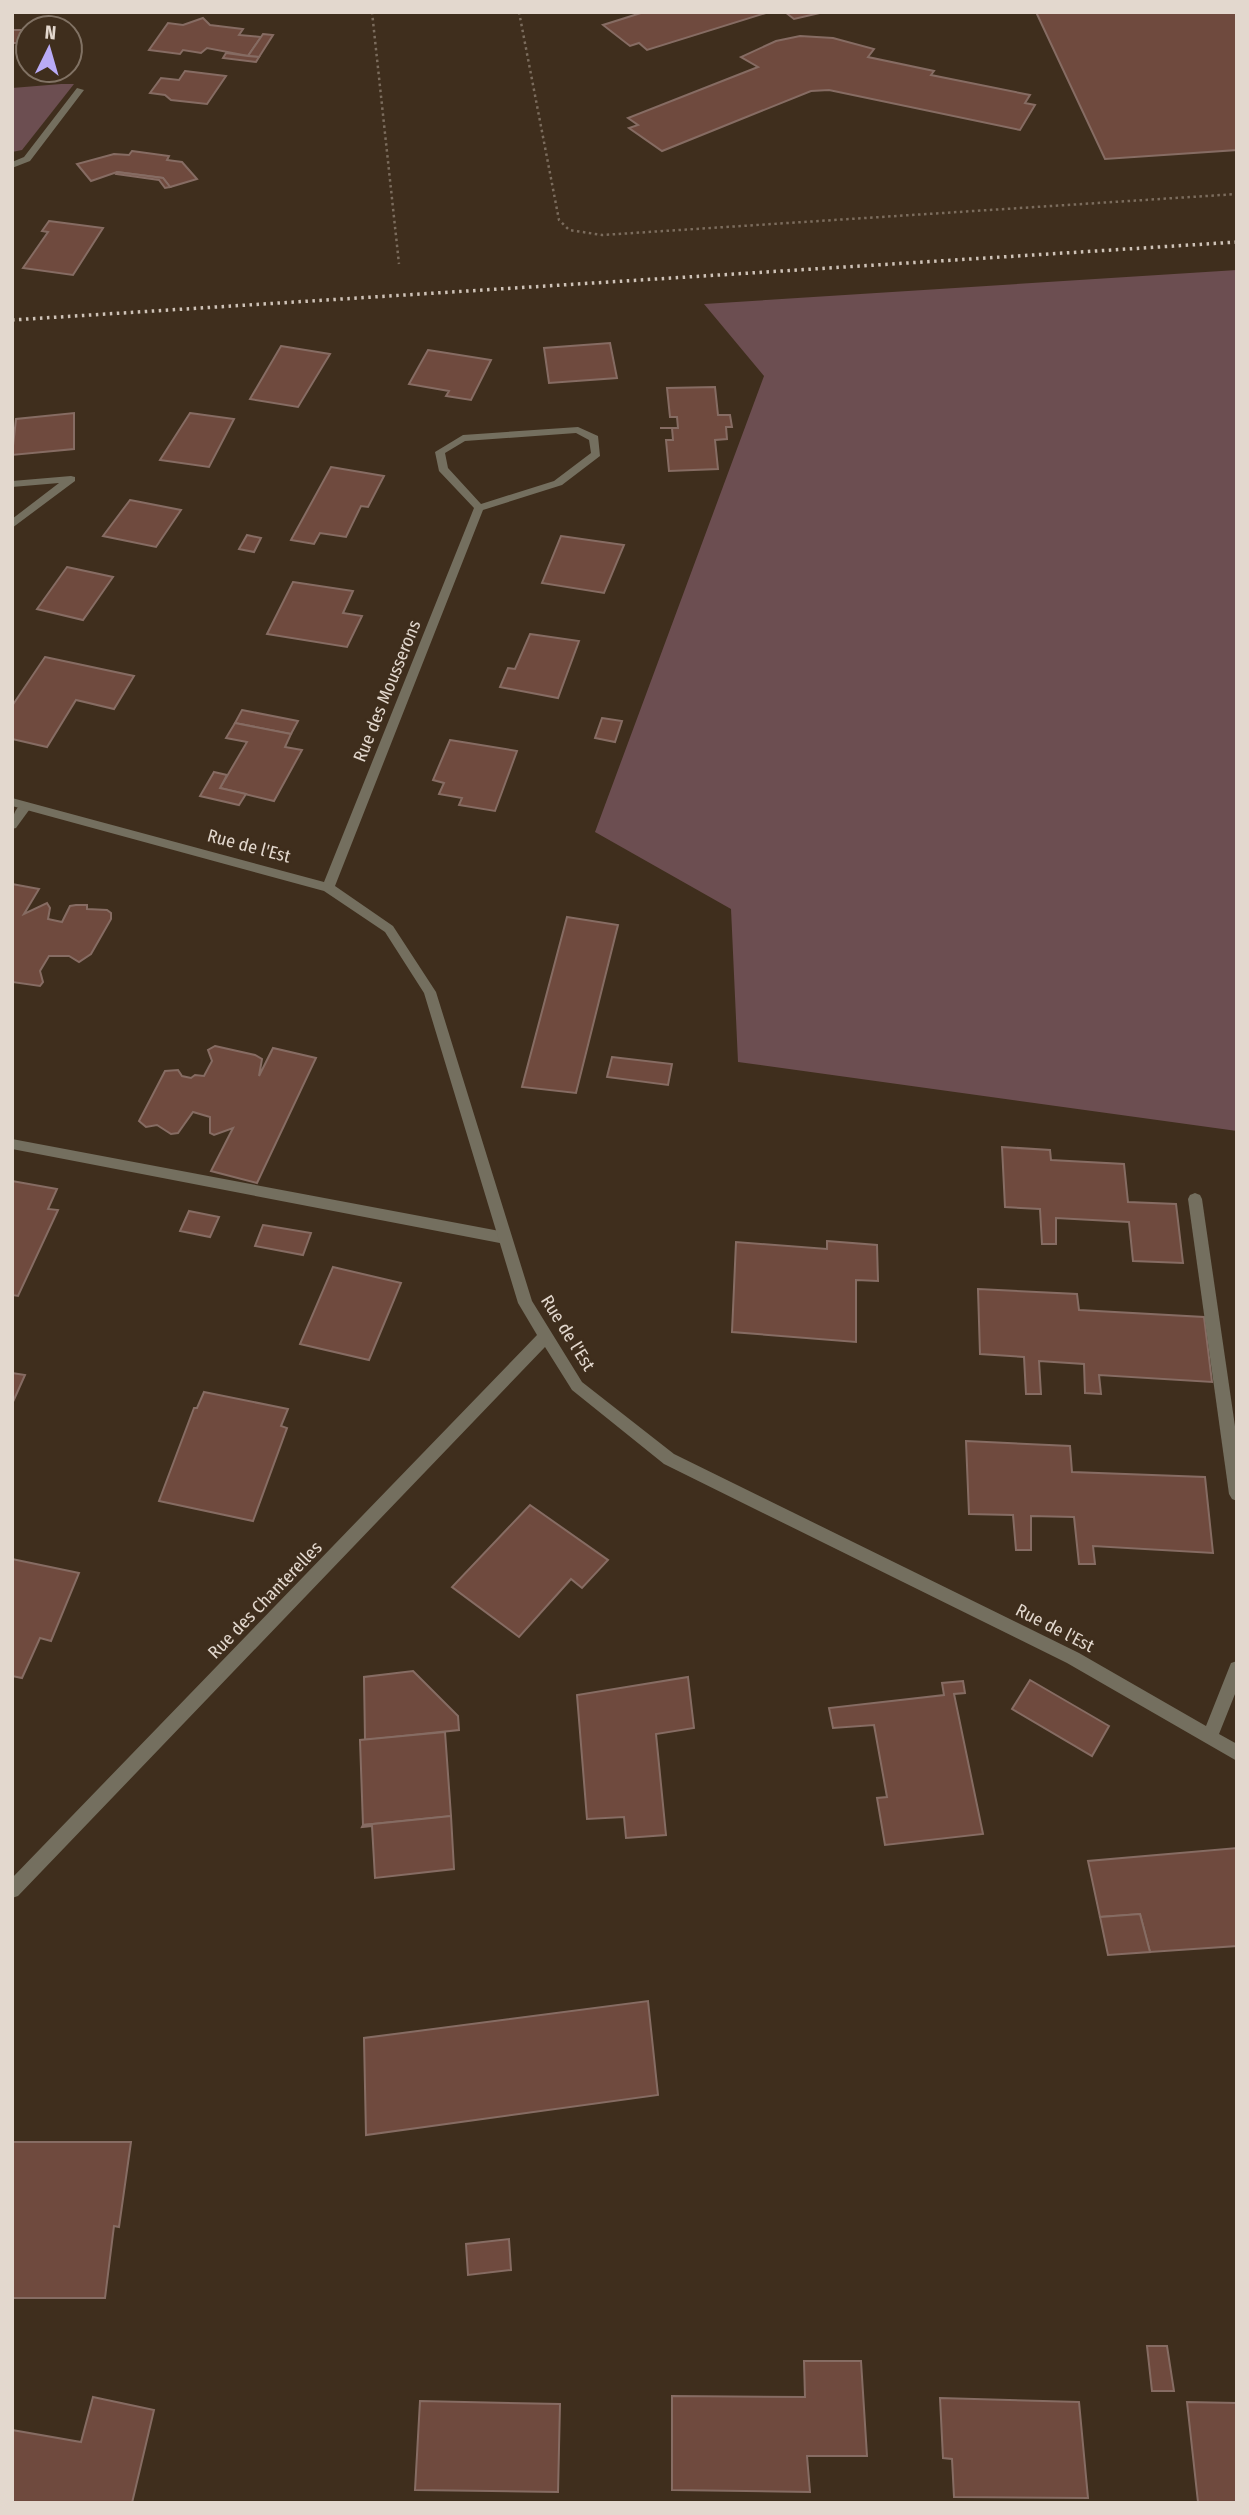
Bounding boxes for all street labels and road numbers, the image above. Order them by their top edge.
street label: Rue des Mousserons [349,617,426,765]
street label: Rue de l'Est [205,824,293,868]
street label: Rue de l'Est [536,1291,600,1375]
street label: Rue des Chanterelles [203,1536,327,1663]
street label: Rue de l'Est [1012,1599,1098,1657]

